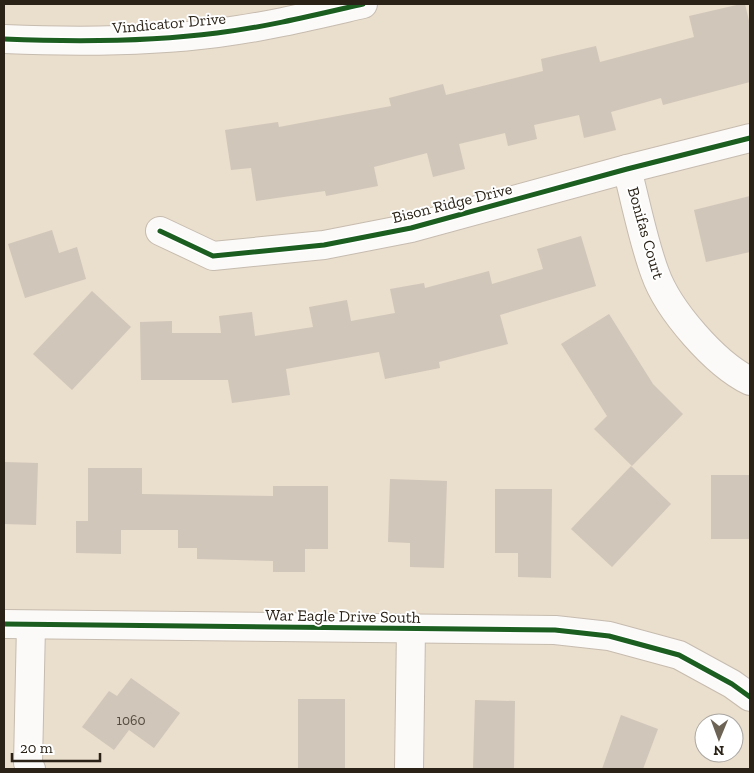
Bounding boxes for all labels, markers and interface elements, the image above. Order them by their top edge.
street label: Vindicator Drive [110,9,227,38]
street label: Bison Ridge Drive [390,179,514,227]
street label: Bonifas Court [624,185,668,281]
street label: War Eagle Drive South [265,605,421,627]
house number: 1060 [117,712,145,729]
north arrow [694,713,744,763]
scale bar [12,730,100,762]
text: 20 m [20,739,53,757]
text: N [713,742,724,759]

